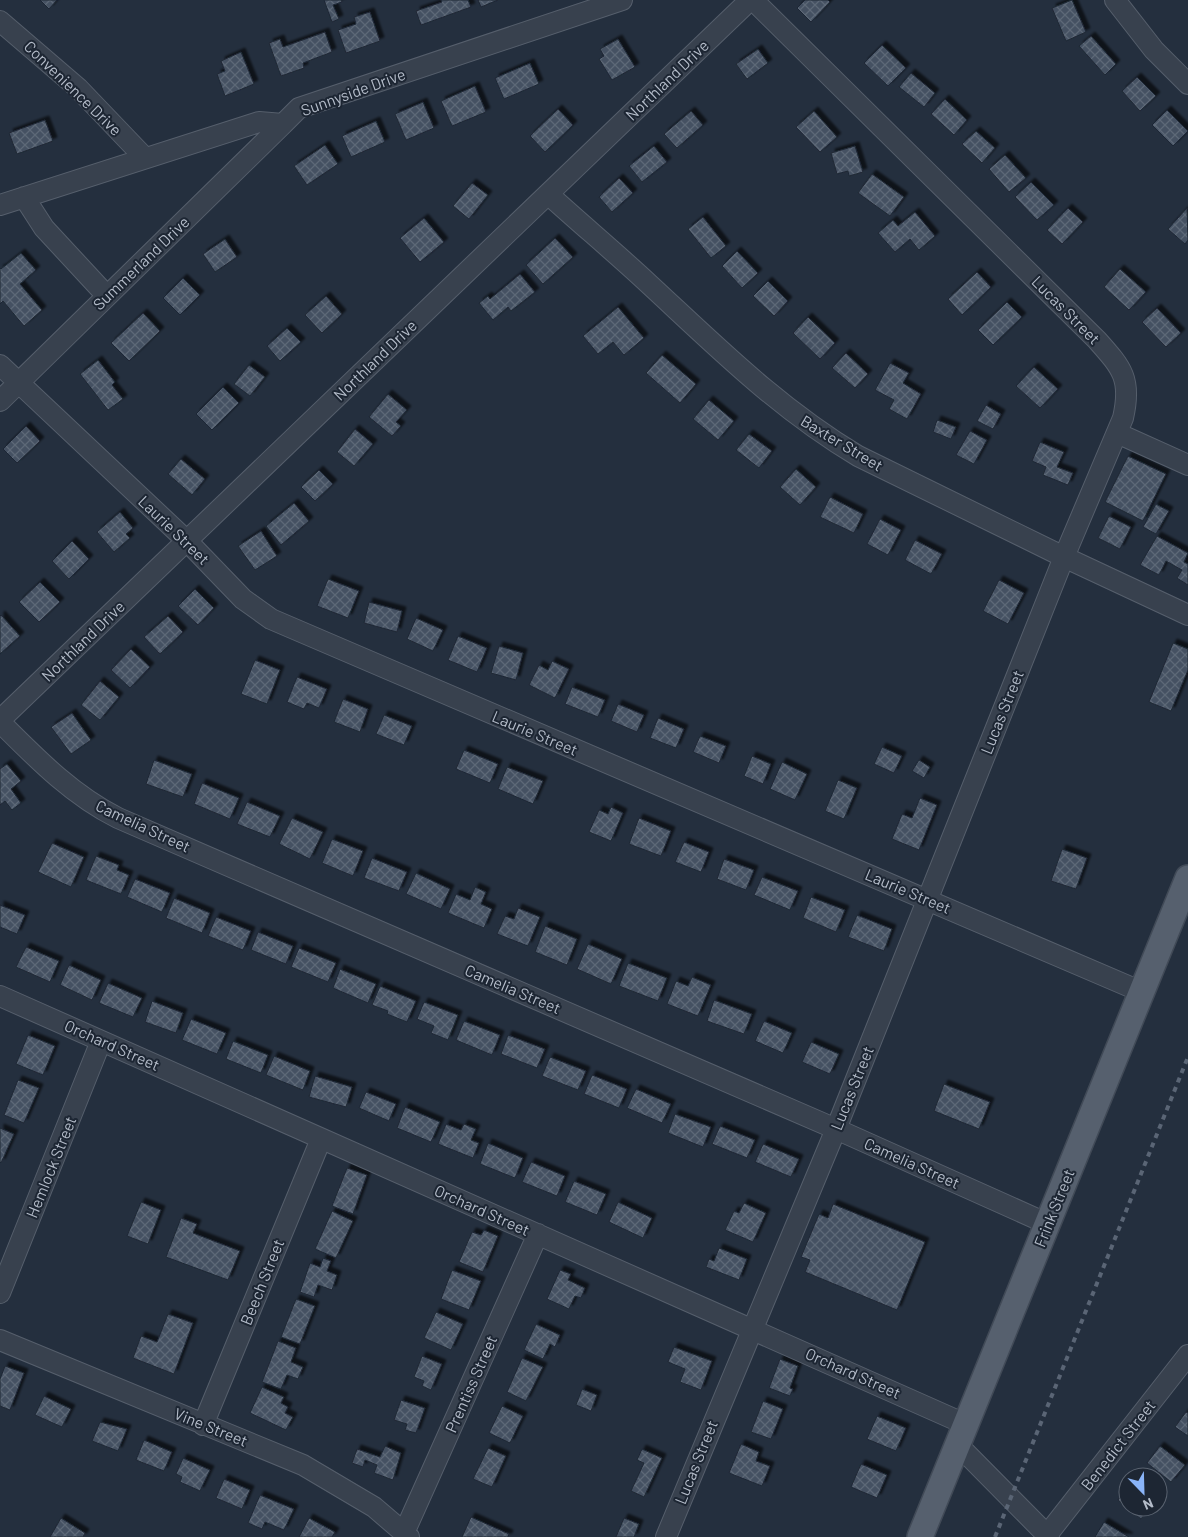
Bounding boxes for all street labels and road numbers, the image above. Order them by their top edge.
street label: Northland Drive [621,35,712,124]
street label: Convenience Drive [21,36,126,139]
street label: Sunnyside Drive [298,64,408,119]
street label: Summerland Drive [89,212,193,313]
street label: Lucas Street [1028,272,1104,348]
street label: Northland Drive [329,315,420,404]
street label: Baxter Street [798,411,887,475]
street label: Laurie Street [135,491,214,568]
street label: Northland Drive [37,596,128,685]
street label: Lucas Street [976,667,1027,757]
street label: Laurie Street [490,706,581,759]
street label: Camelia Street [93,795,194,856]
street label: Laurie Street [863,864,954,917]
street label: Camelia Street [462,960,564,1017]
street label: Orchard Street [62,1015,163,1074]
street label: Lucas Street [826,1043,877,1133]
street label: Hemlock Street [22,1113,80,1220]
street label: Camelia Street [862,1133,963,1192]
street label: Frink Street [1029,1166,1078,1250]
street label: Orchard Street [432,1180,533,1239]
street label: Beech Street [236,1236,287,1328]
street label: Prentiss Street [441,1332,500,1435]
street label: Orchard Street [803,1343,904,1402]
street label: Benedict Street [1076,1396,1159,1494]
street label: Vine Street [172,1403,251,1450]
street label: Lucas Street [670,1417,721,1507]

